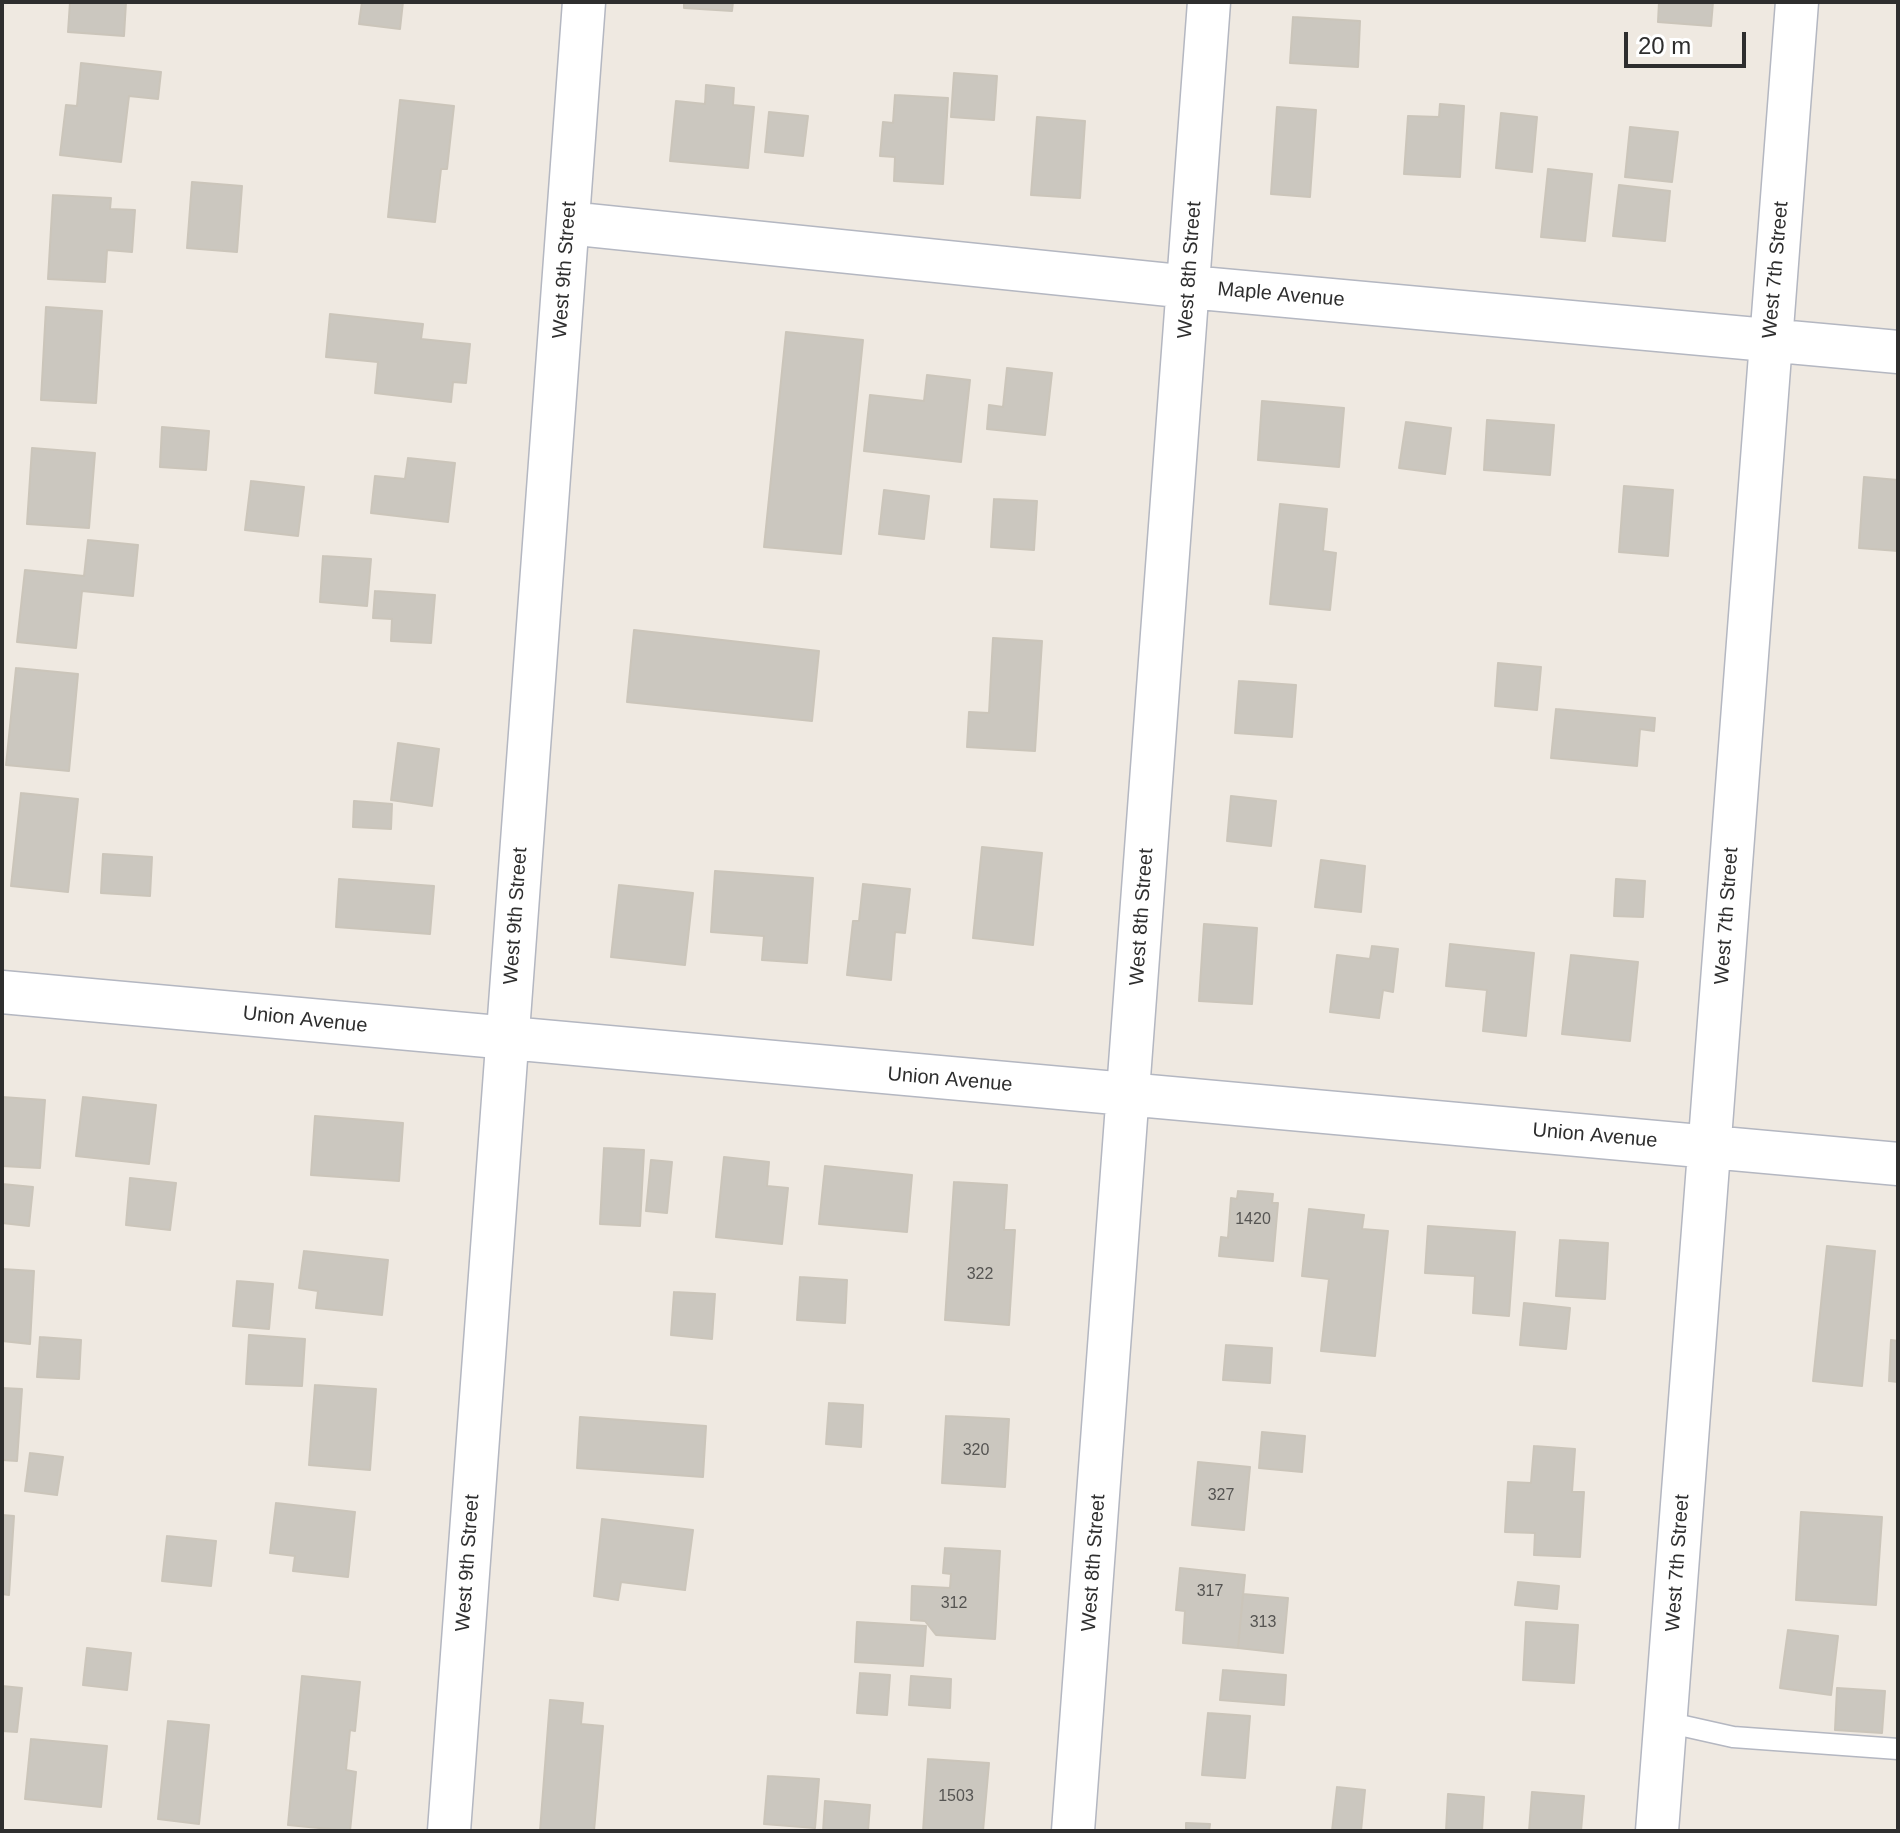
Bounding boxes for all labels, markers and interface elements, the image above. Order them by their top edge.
scale bar [1628,16,1750,66]
text: 20 m [1638,32,1691,59]
street label: West 7th Street [1758,200,1794,340]
street label: West 9th Street [548,201,582,339]
street label: West 8th Street [1173,201,1207,339]
street label: Maple Avenue [1216,277,1346,313]
street label: West 9th Street [499,847,533,985]
street label: West 7th Street [1710,847,1744,985]
street label: West 8th Street [1125,848,1159,986]
street label: Union Avenue [241,1002,369,1038]
street label: Union Avenue [887,1063,1013,1097]
street label: Union Avenue [1532,1119,1658,1153]
house number: 1420 [1235,1210,1271,1230]
house number: 322 [967,1265,993,1285]
house number: 320 [963,1441,989,1461]
house number: 327 [1208,1486,1234,1506]
street label: West 9th Street [451,1494,485,1632]
street label: West 8th Street [1077,1494,1111,1632]
street label: West 7th Street [1661,1494,1695,1632]
house number: 317 [1197,1582,1223,1602]
house number: 312 [941,1594,967,1614]
house number: 313 [1250,1613,1276,1633]
house number: 1503 [938,1787,974,1807]

